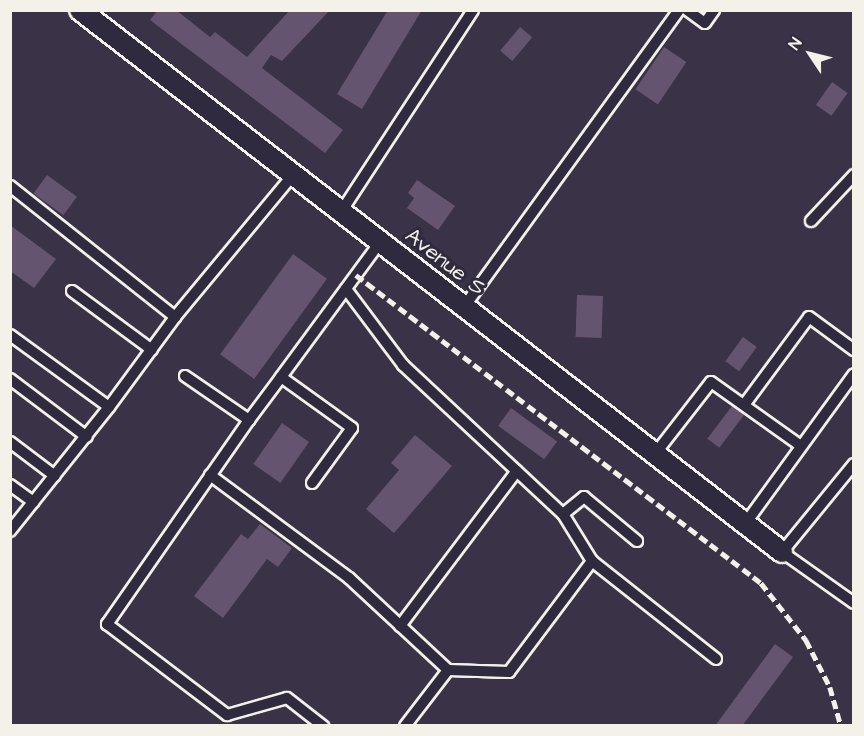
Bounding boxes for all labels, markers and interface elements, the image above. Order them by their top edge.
north arrow [780,24,840,84]
text: N [783,33,807,54]
street label: Avenue S [400,223,490,301]

